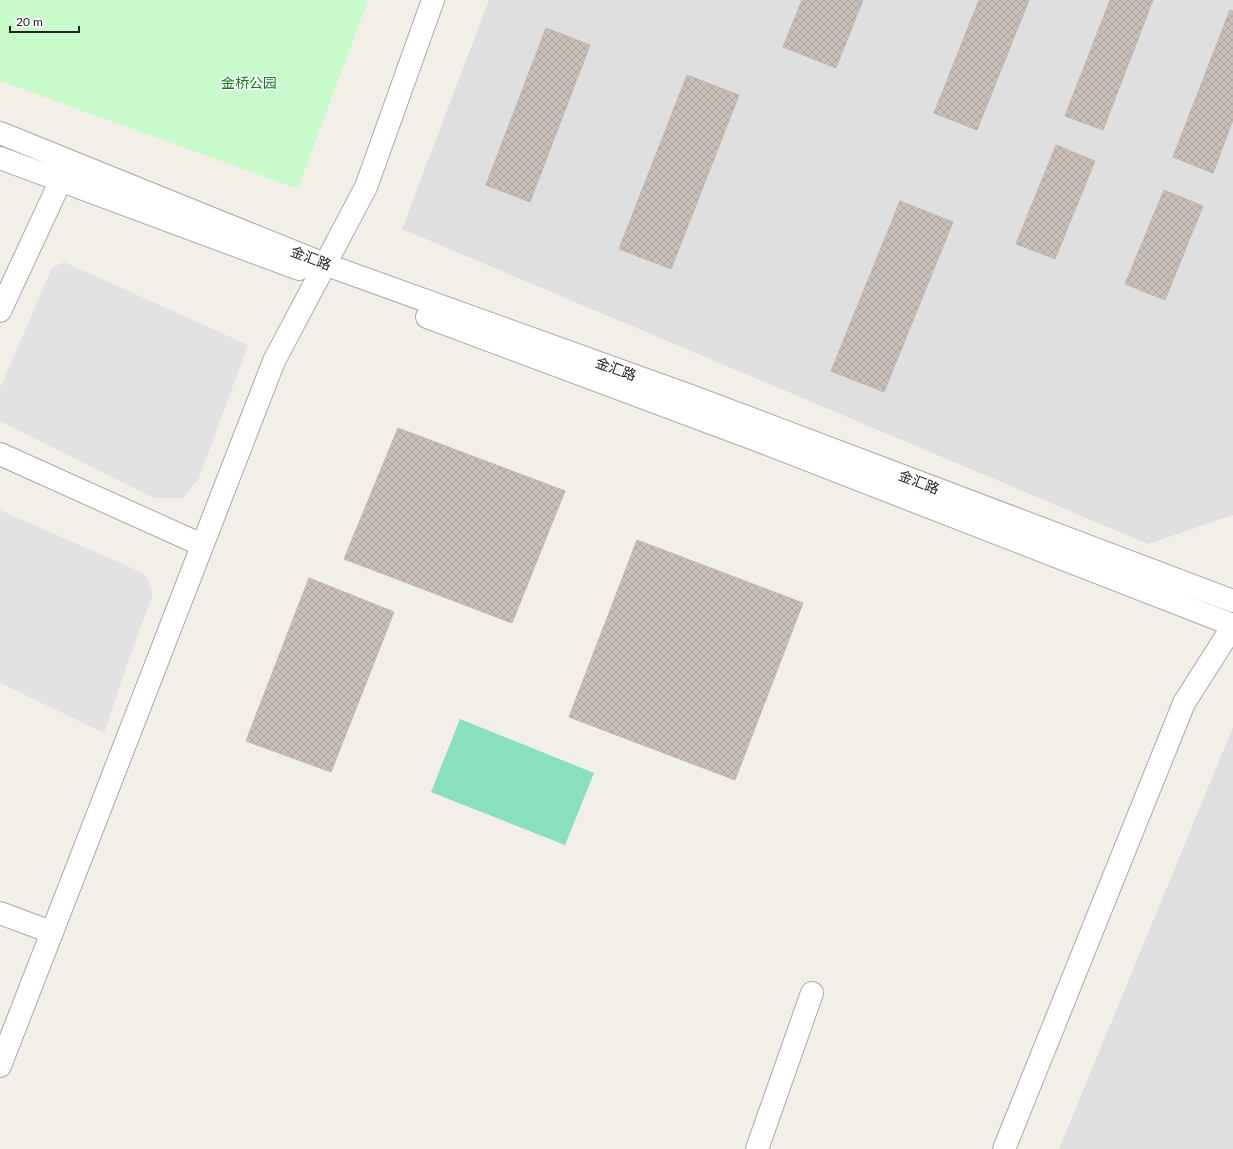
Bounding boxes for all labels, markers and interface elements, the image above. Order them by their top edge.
scale bar [10,8,79,34]
text: 20 m [16,14,43,29]
park label: 金桥公园 [221,74,277,91]
street label: 金汇路 [289,242,334,273]
street label: 金汇路 [594,353,639,384]
street label: 金汇路 [897,466,942,497]

